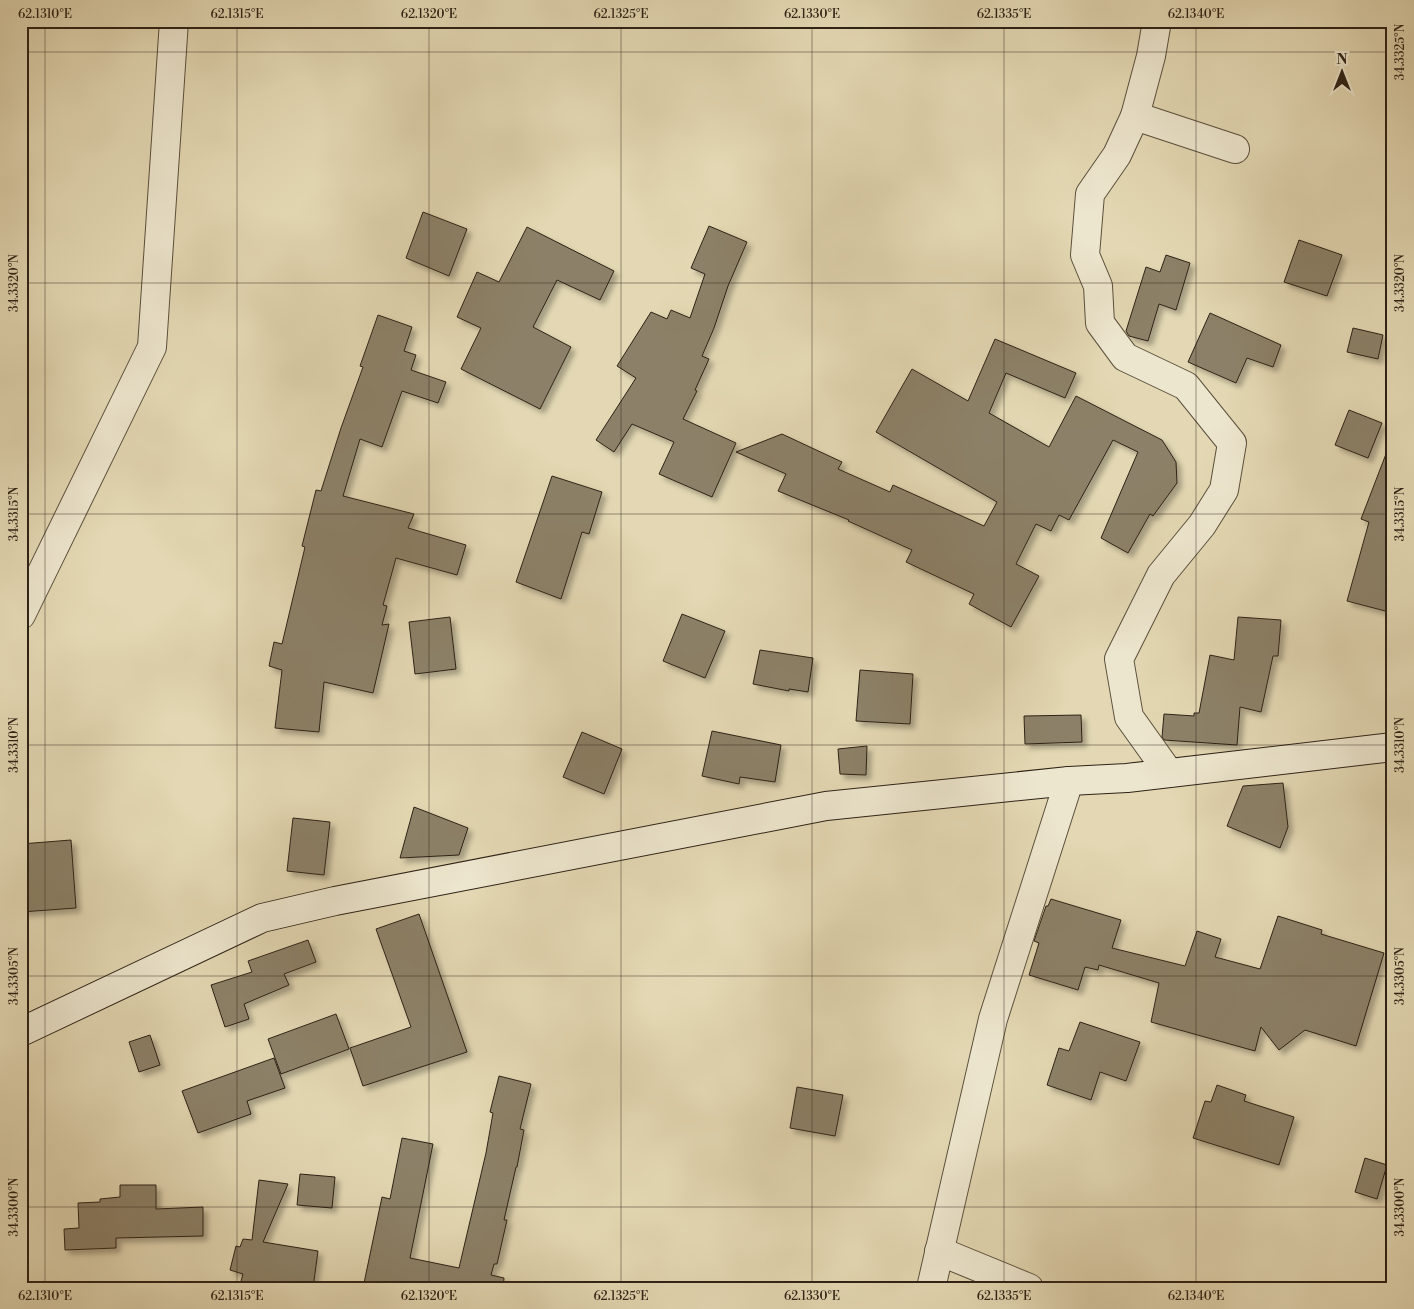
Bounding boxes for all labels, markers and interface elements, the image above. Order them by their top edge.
text: 62.1310°E [18,7,72,22]
text: 62.1315°E [211,7,263,22]
text: 62.1320°E [401,7,457,22]
text: 62.1325°E [594,7,648,22]
text: 62.1330°E [784,7,840,22]
text: 62.1335°E [977,7,1031,22]
text: 62.1340°E [1168,7,1224,22]
text: 34.3325°N [1393,24,1408,80]
north arrow [1316,48,1366,98]
text: N [1336,51,1348,69]
text: 34.3320°N [7,254,22,312]
text: 34.3320°N [1393,254,1408,312]
text: 34.3315°N [7,487,22,541]
text: 34.3315°N [1393,487,1408,541]
text: 34.3310°N [7,717,22,773]
text: 34.3310°N [1393,717,1408,773]
text: 34.3305°N [7,947,22,1005]
text: 34.3305°N [1393,947,1408,1005]
text: 34.3300°N [7,1177,22,1237]
text: 34.3300°N [1393,1177,1408,1237]
text: 62.1310°E [18,1289,72,1304]
text: 62.1315°E [211,1289,263,1304]
text: 62.1320°E [401,1289,457,1304]
text: 62.1325°E [594,1289,648,1304]
text: 62.1330°E [784,1289,840,1304]
text: 62.1335°E [977,1289,1031,1304]
text: 62.1340°E [1168,1289,1224,1304]

